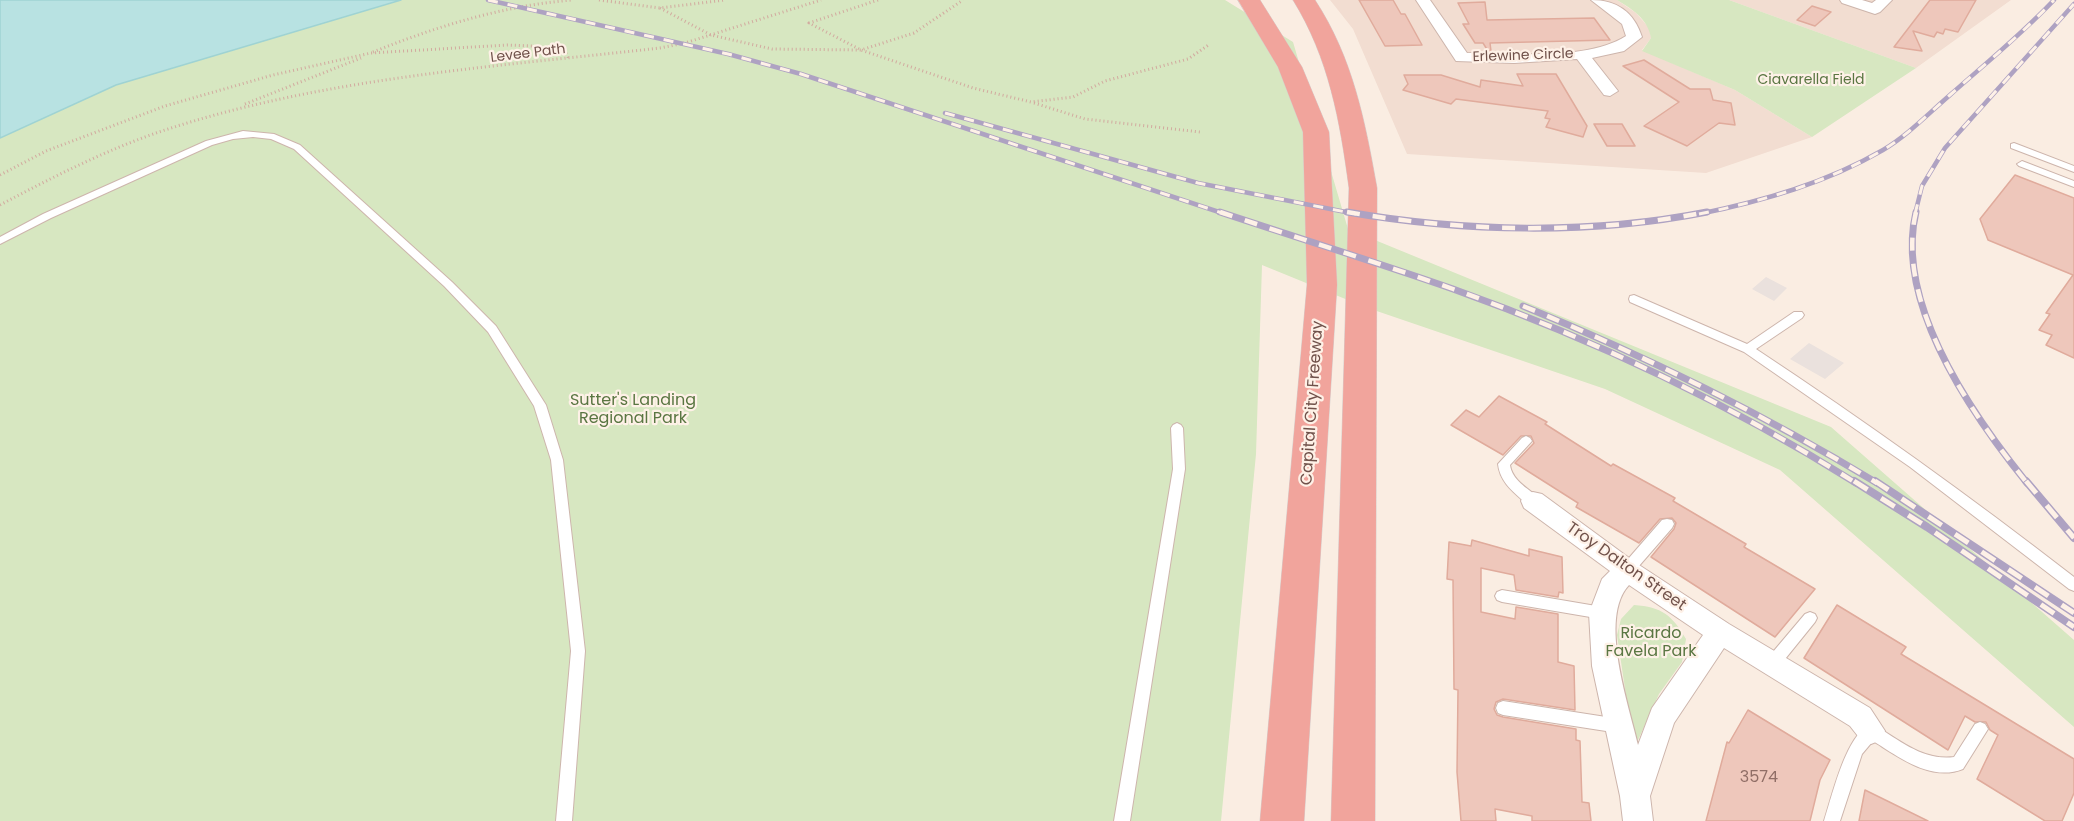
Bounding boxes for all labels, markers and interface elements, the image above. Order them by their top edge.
street label: Levee Path [490,41,566,67]
street label: Erlewine Circle [1472,46,1574,66]
park label: Ciavarella Field [1757,72,1865,88]
street label: Capital City Freeway [1298,320,1328,486]
park label: Sutter's Landing Regional Park [570,391,696,429]
street label: Troy Dalton Street [1562,519,1690,615]
park label: Ricardo Favela Park [1605,624,1697,662]
house number: 3574 [1740,768,1778,788]

